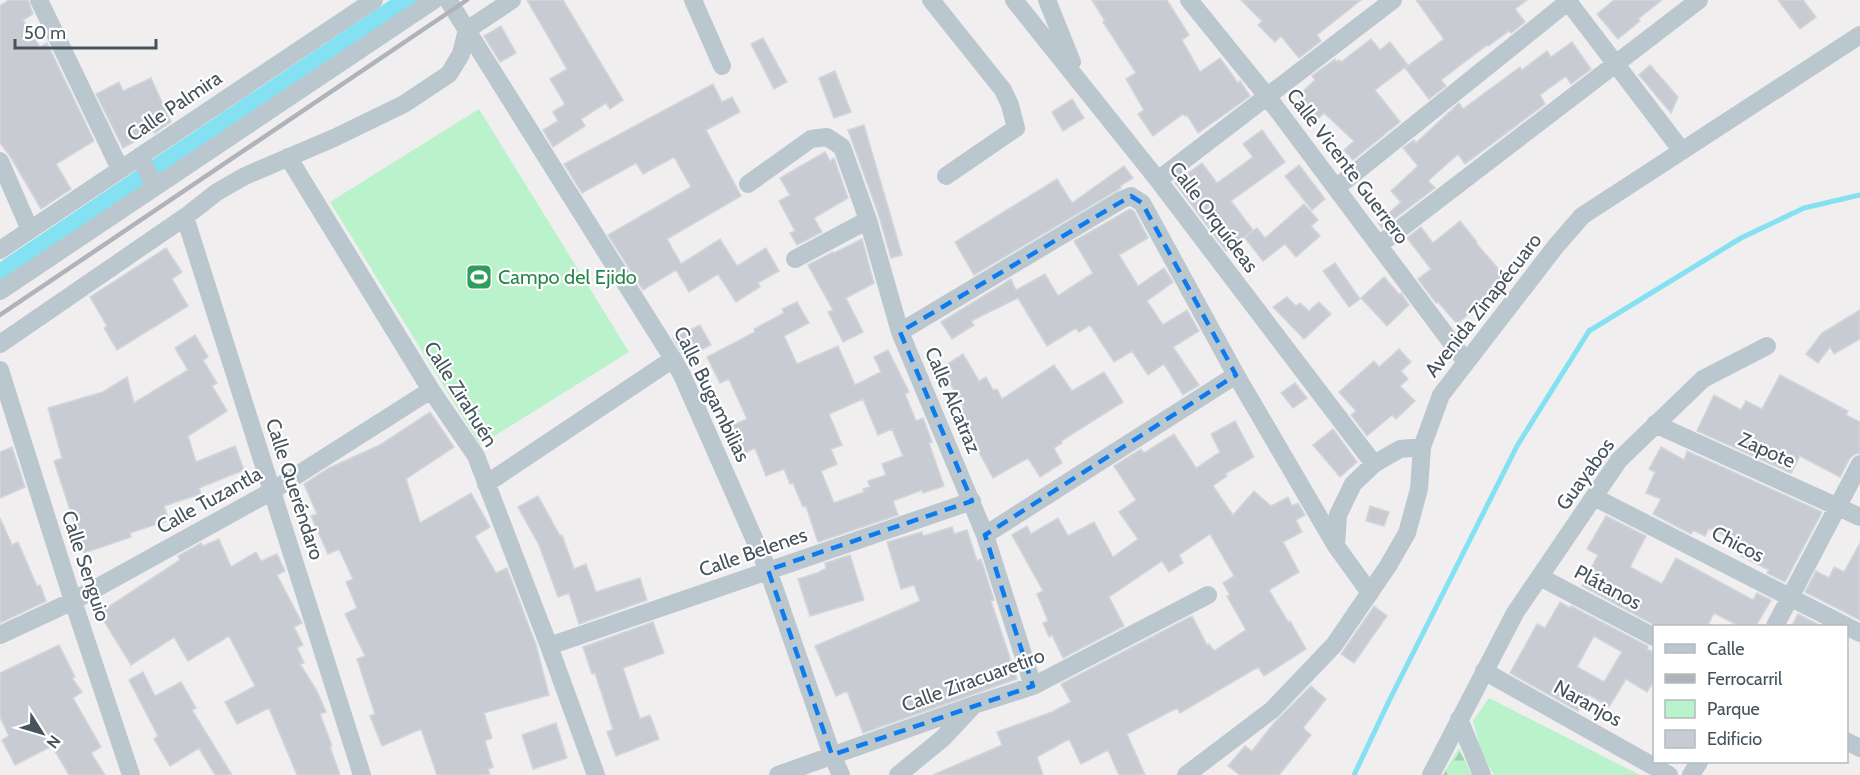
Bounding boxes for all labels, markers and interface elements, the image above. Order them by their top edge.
scale bar [15,12,156,50]
text: 50 m [24,22,66,44]
street label: Calle Palmira [122,65,226,146]
street label: Calle Vicente Guerrero [1282,83,1414,249]
street label: Calle Orquídeas [1165,157,1263,277]
street label: Avenida Zinapécuaro [1419,228,1547,382]
sports icon: Campo del Ejido [464,262,494,292]
place label: Campo del Ejido [498,265,637,289]
street label: Calle Bugambilias [669,322,755,466]
street label: Calle Zirahuén [419,337,503,451]
street label: Calle Alcatraz [920,343,986,457]
street label: Calle Queréndaro [261,415,329,563]
street label: Zapote [1735,427,1799,473]
street label: Guayabos [1551,433,1619,515]
street label: Calle Tuzantla [152,461,266,539]
street label: Calle Senguio [57,508,115,624]
street label: Chicos [1708,521,1768,567]
street label: Calle Belenes [696,522,810,582]
street label: Plátanos [1570,559,1646,615]
legend [1653,625,1848,763]
text: Calle [1707,638,1744,660]
street label: Calle Ziracuaretiro [898,643,1048,717]
text: Ferrocarril [1707,668,1783,690]
street label: Naranjos [1550,675,1626,731]
text: Parque [1707,698,1760,720]
north arrow [12,703,72,763]
text: Edificio [1707,728,1762,750]
text: N [43,731,65,752]

